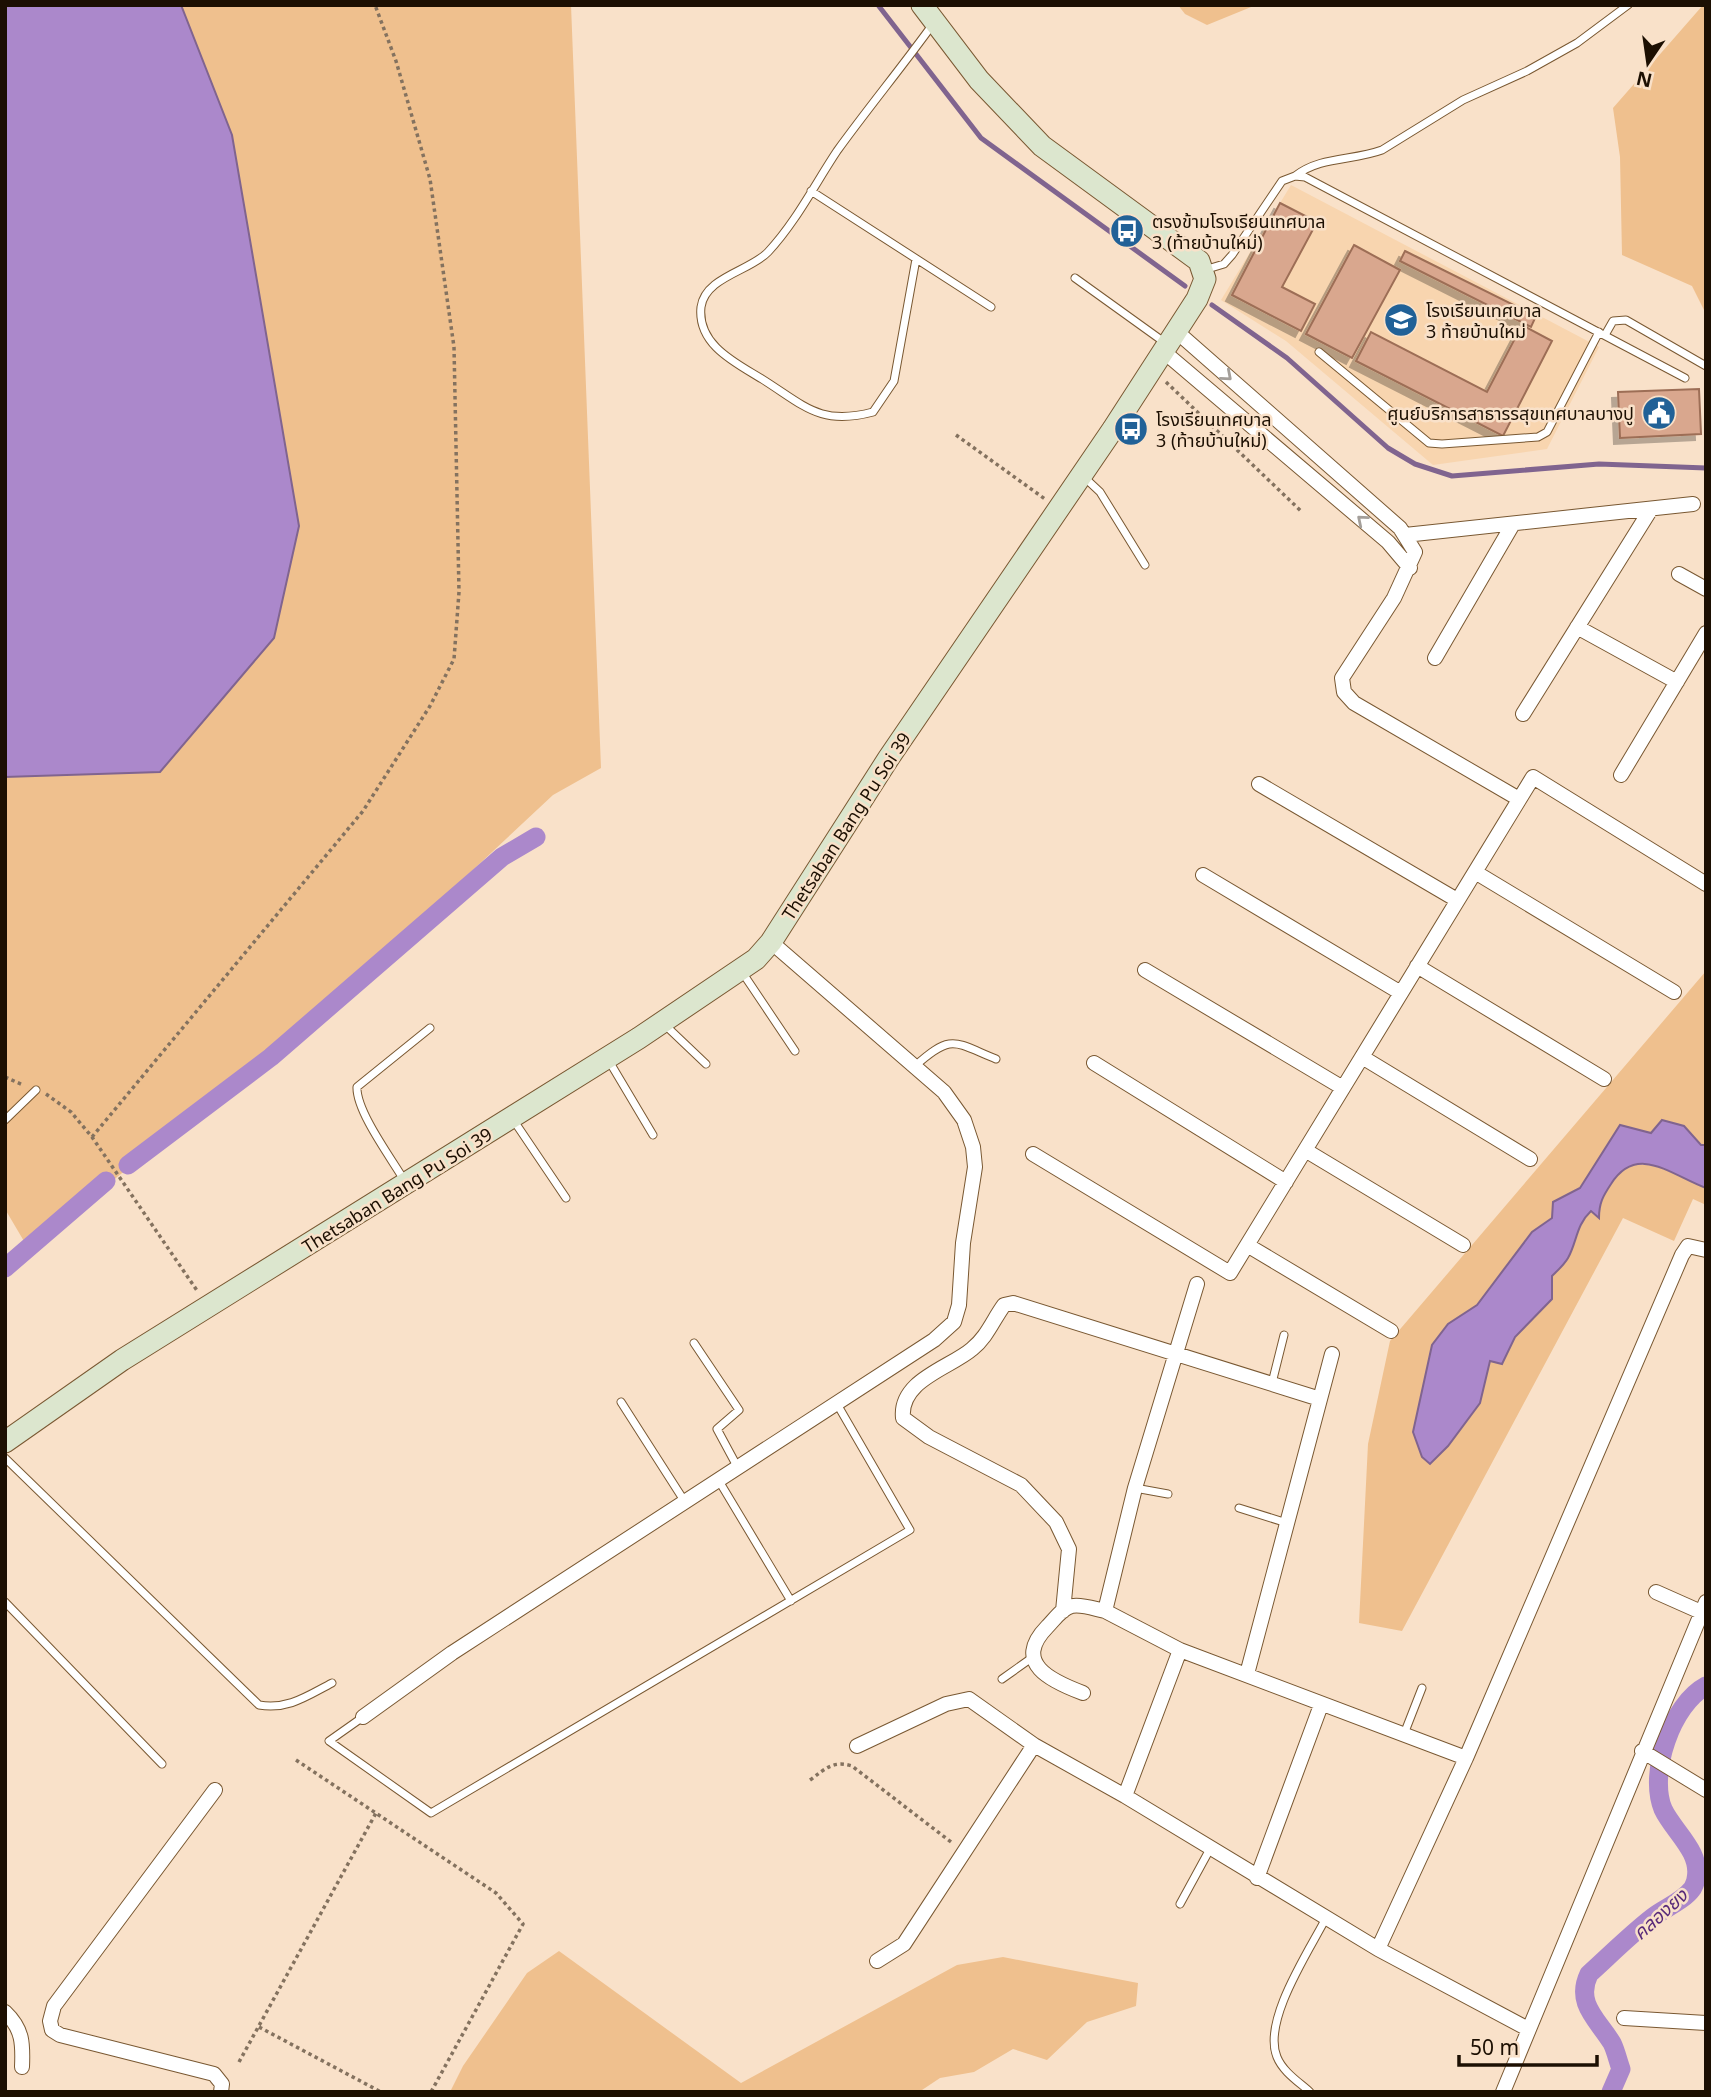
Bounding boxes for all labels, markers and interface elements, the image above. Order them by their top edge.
north arrow [1613,28,1683,98]
text: N [1634,65,1655,94]
place label: ตรงข้ามโรงเรียนเทศบาล 3 (ท้ายบ้านใหม่) [1152,209,1326,254]
bus stop icon: ตรงข้ามโรงเรียนเทศบาล 3 (ท้ายบ้านใหม่) [1108,212,1146,250]
place label: โรงเรียนเทศบาล 3 ท้ายบ้านใหม่ [1426,298,1542,343]
school or university icon: โรงเรียนเทศบาล 3 ท้ายบ้านใหม่ [1382,301,1420,339]
one-way arrow [1219,368,1232,380]
public building icon: ศูนย์บริการสาธารรสุขเทศบาลบางปู [1640,394,1678,432]
place label: ศูนย์บริการสาธารรสุขเทศบาลบางปู [1387,401,1634,426]
place label: โรงเรียนเทศบาล 3 (ท้ายบ้านใหม่) [1156,407,1272,452]
bus stop icon: โรงเรียนเทศบาล 3 (ท้ายบ้านใหม่) [1112,410,1150,448]
one-way arrow [1358,516,1371,528]
street label: Thetsaban Bang Pu Soi 39 [776,727,916,925]
street label: Thetsaban Bang Pu Soi 39 [298,1122,496,1258]
water label: คลองยง [1627,1882,1693,1945]
scale bar [1459,2024,1597,2068]
text: 50 m [1470,2033,1519,2061]

